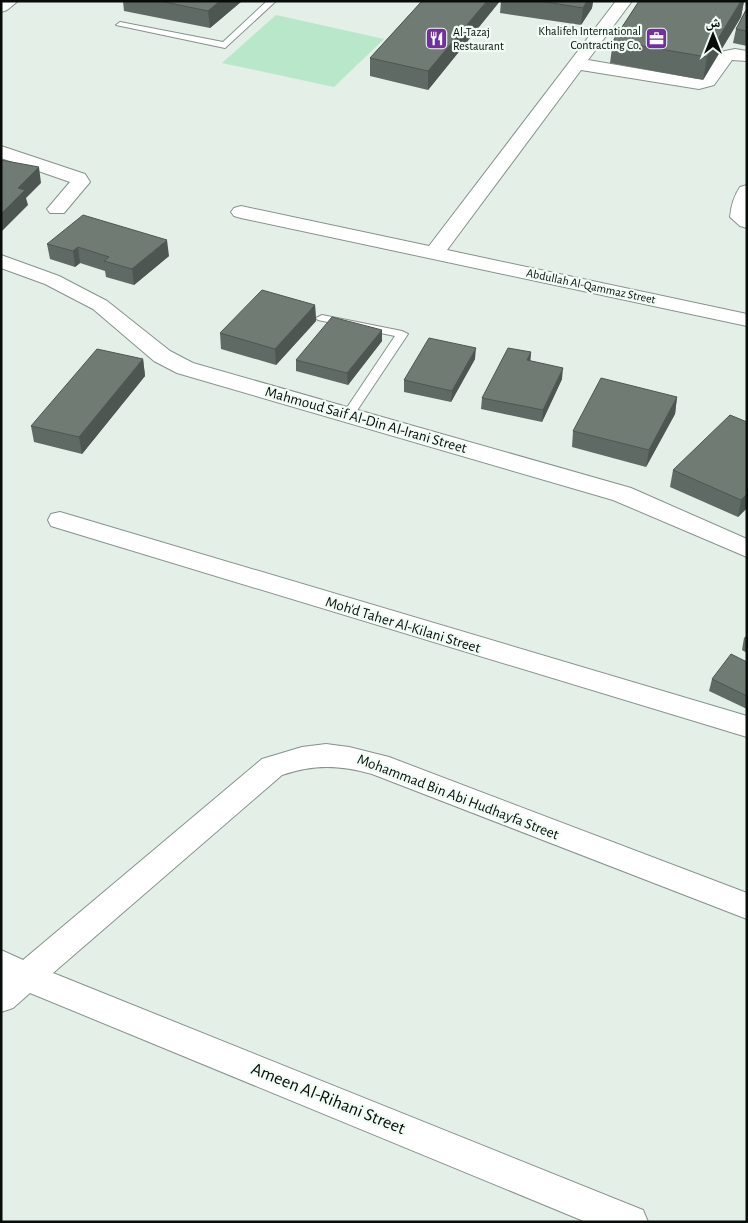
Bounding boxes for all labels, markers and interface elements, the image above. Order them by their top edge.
north arrow [688,10,738,60]
text: ش [706,16,721,31]
place label: Khalifeh International Contracting Co. [538,25,641,51]
place label: Al-Tazaj Restaurant [453,26,504,52]
office icon: Khalifeh International Contracting Co. [645,26,669,50]
restaurant icon: Al-Tazaj Restaurant [425,27,449,51]
street label: Abdullah Al-Qammaz Street [525,266,657,307]
street label: Mahmoud Saif Al-Din Al-Irani Street [263,384,469,456]
street label: Moh'd Taher Al-Kilani Street [324,594,483,656]
street label: Mohammad Bin Abi Hudhayfa Street [355,752,561,843]
street label: Ameen Al-Rihani Street [249,1060,408,1138]

